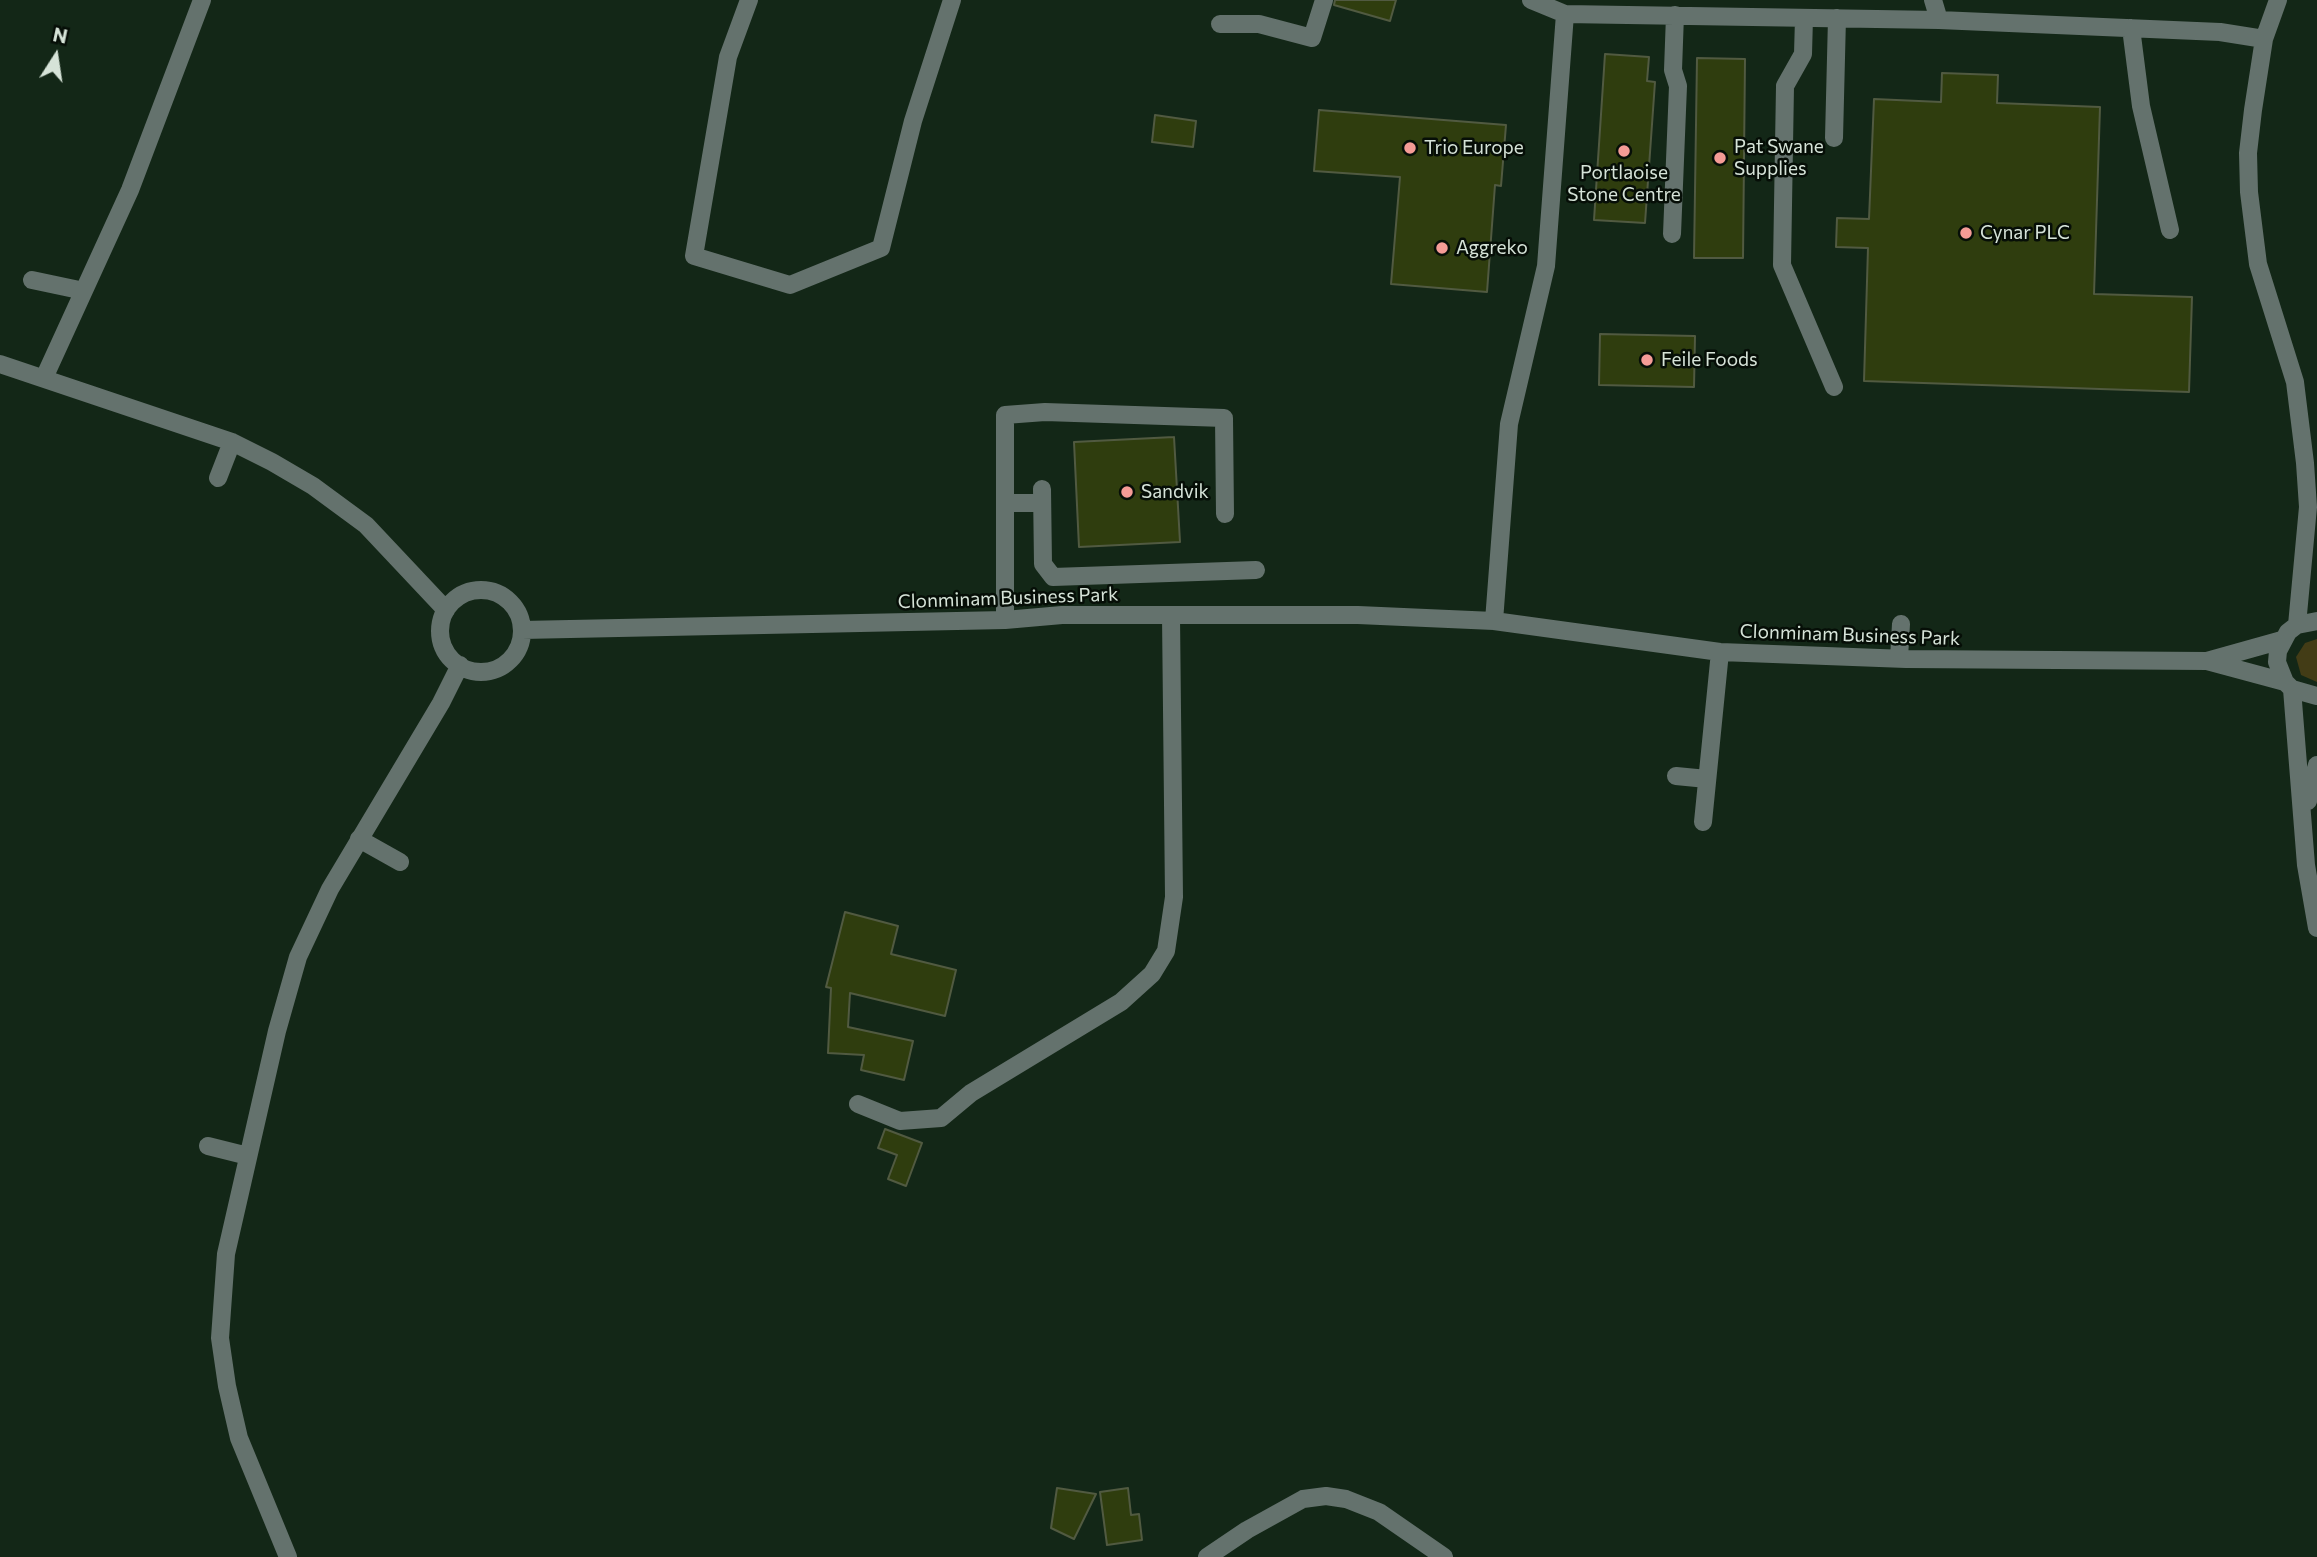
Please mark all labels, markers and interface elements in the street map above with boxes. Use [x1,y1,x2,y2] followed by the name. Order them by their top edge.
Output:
[21,21,91,91] north arrow
[51,22,70,48] text: N
[1734,136,1824,180] place label: Pat Swane Supplies
[1424,137,1524,159] place label: Trio Europe
[1402,140,1418,156] marker: Trio Europe
[1616,143,1632,159] marker: Portlaoise Stone Centre
[1712,150,1728,166] marker: Pat Swane Supplies
[1567,162,1681,206] place label: Portlaoise Stone Centre
[1980,222,2070,244] place label: Cynar PLC
[1958,225,1974,241] marker: Cynar PLC
[1456,237,1528,259] place label: Aggreko
[1434,240,1450,256] marker: Aggreko
[1661,349,1758,371] place label: Feile Foods
[1639,352,1655,368] marker: Feile Foods
[1141,481,1209,503] place label: Sandvik
[1119,484,1135,500] marker: Sandvik
[897,583,1119,613] street label: Clonminam Business Park
[1739,620,1961,650] street label: Clonminam Business Park

